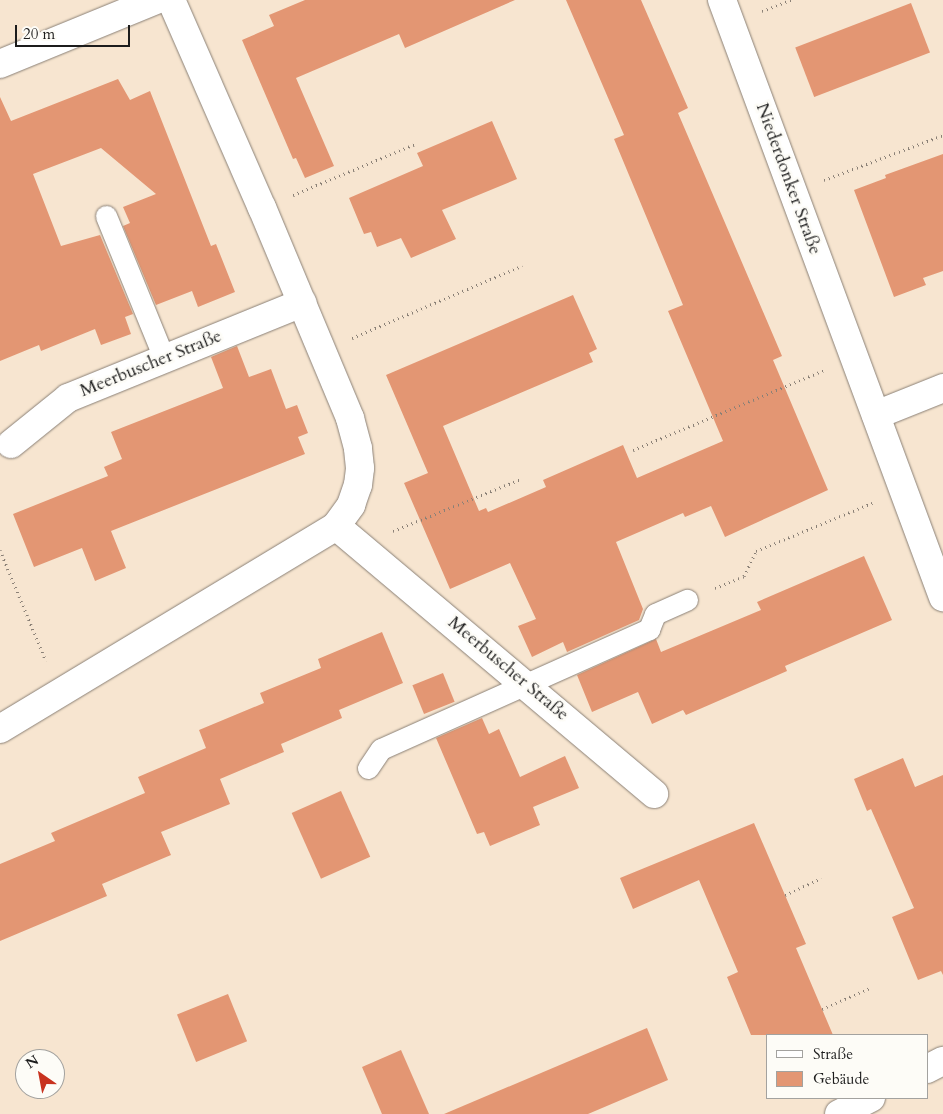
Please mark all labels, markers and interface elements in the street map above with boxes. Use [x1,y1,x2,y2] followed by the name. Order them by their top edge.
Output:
[18,15,132,47] scale bar
[23,24,55,44] text: 20 m
[751,100,825,258] street label: Niederdonker Straße
[77,326,225,402] street label: Meerbuscher Straße
[443,612,573,726] street label: Meerbuscher Straße
[766,1034,928,1099] legend
[813,1044,853,1064] text: Straße
[15,1049,65,1099] north arrow
[22,1051,42,1073] text: N
[813,1069,869,1089] text: Gebäude

